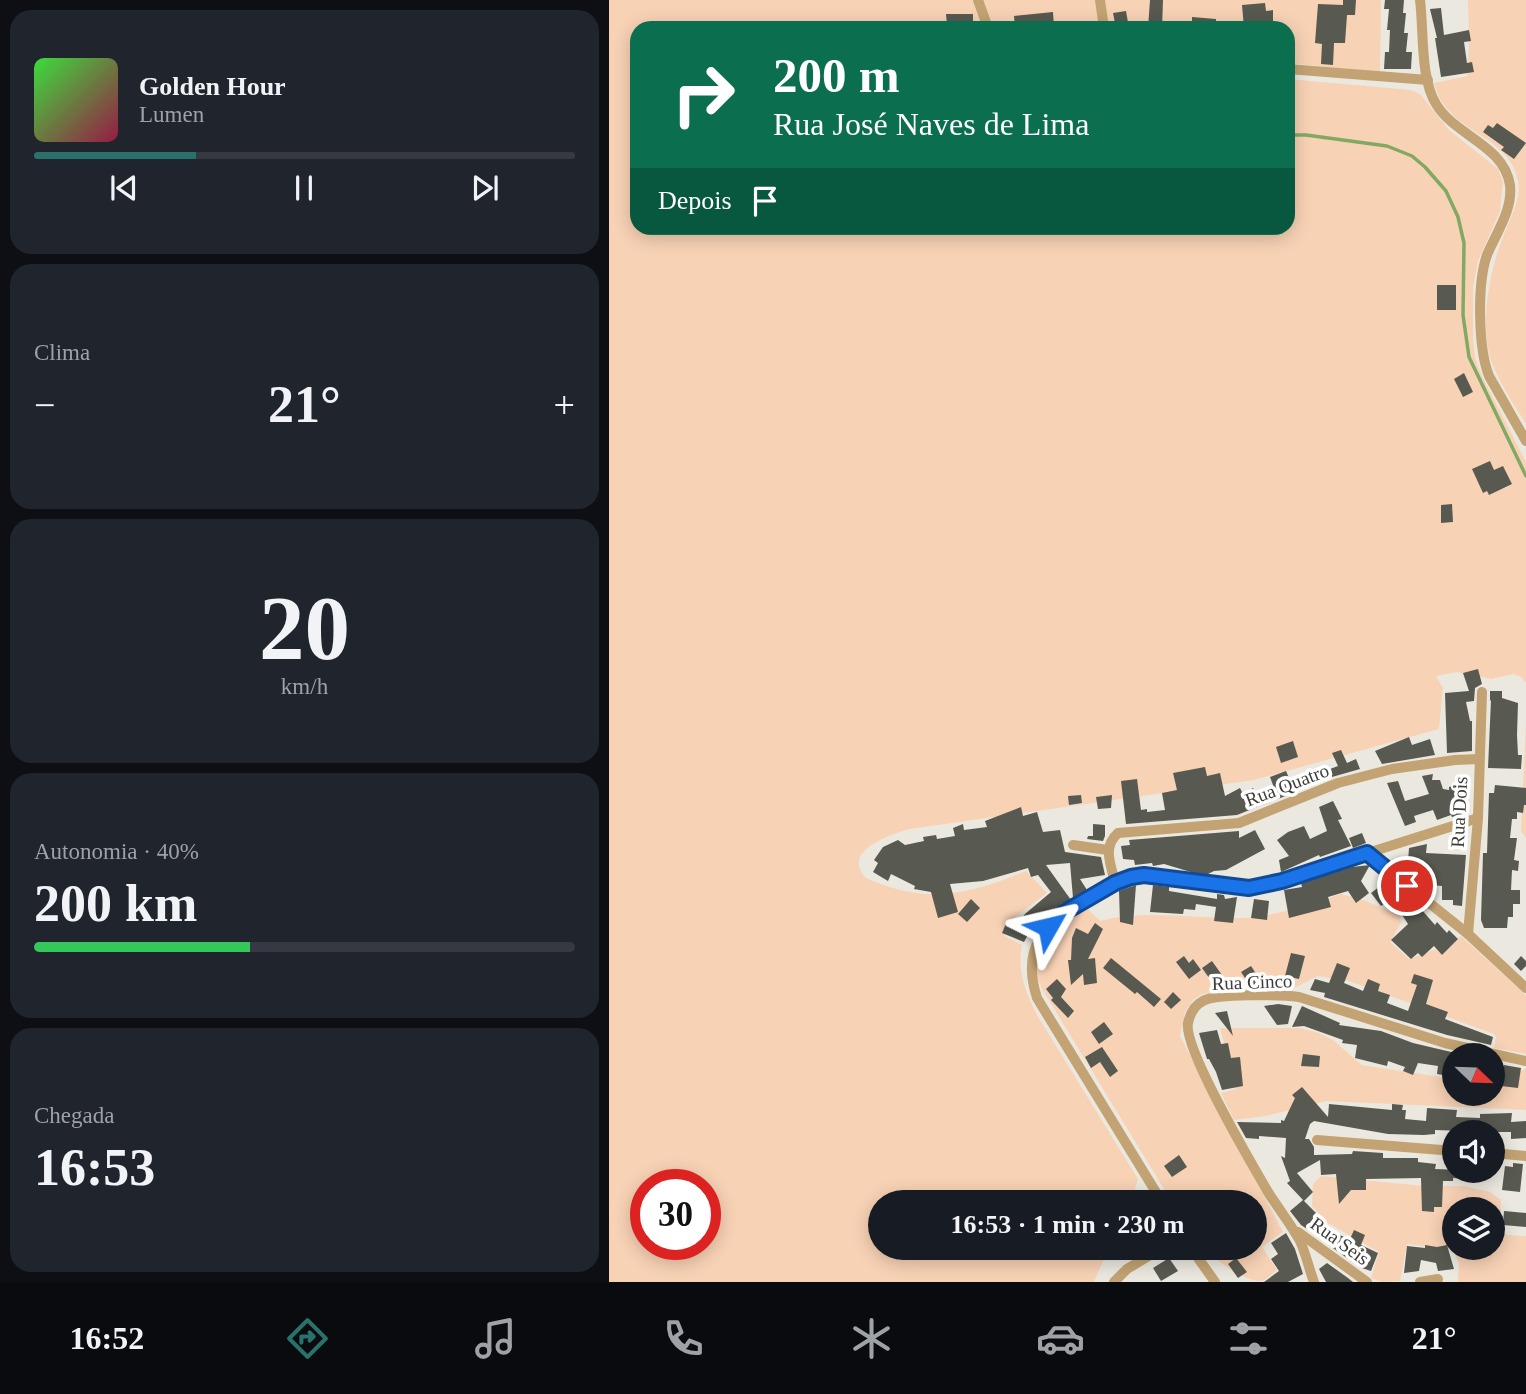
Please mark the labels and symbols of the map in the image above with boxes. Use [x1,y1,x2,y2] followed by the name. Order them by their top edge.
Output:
[1242,759,1332,811] street label: Rua Quatro
[1447,776,1471,848] street label: Rua Dois
[1377,856,1437,916] pin
[1011,890,1085,964] position arrow
[1211,970,1293,994] street label: Rua Cinco
[1442,1043,1505,1106] north arrow
[630,1169,721,1260] speed limit sign: 30
[1307,1213,1373,1269] street label: Rua Seis

